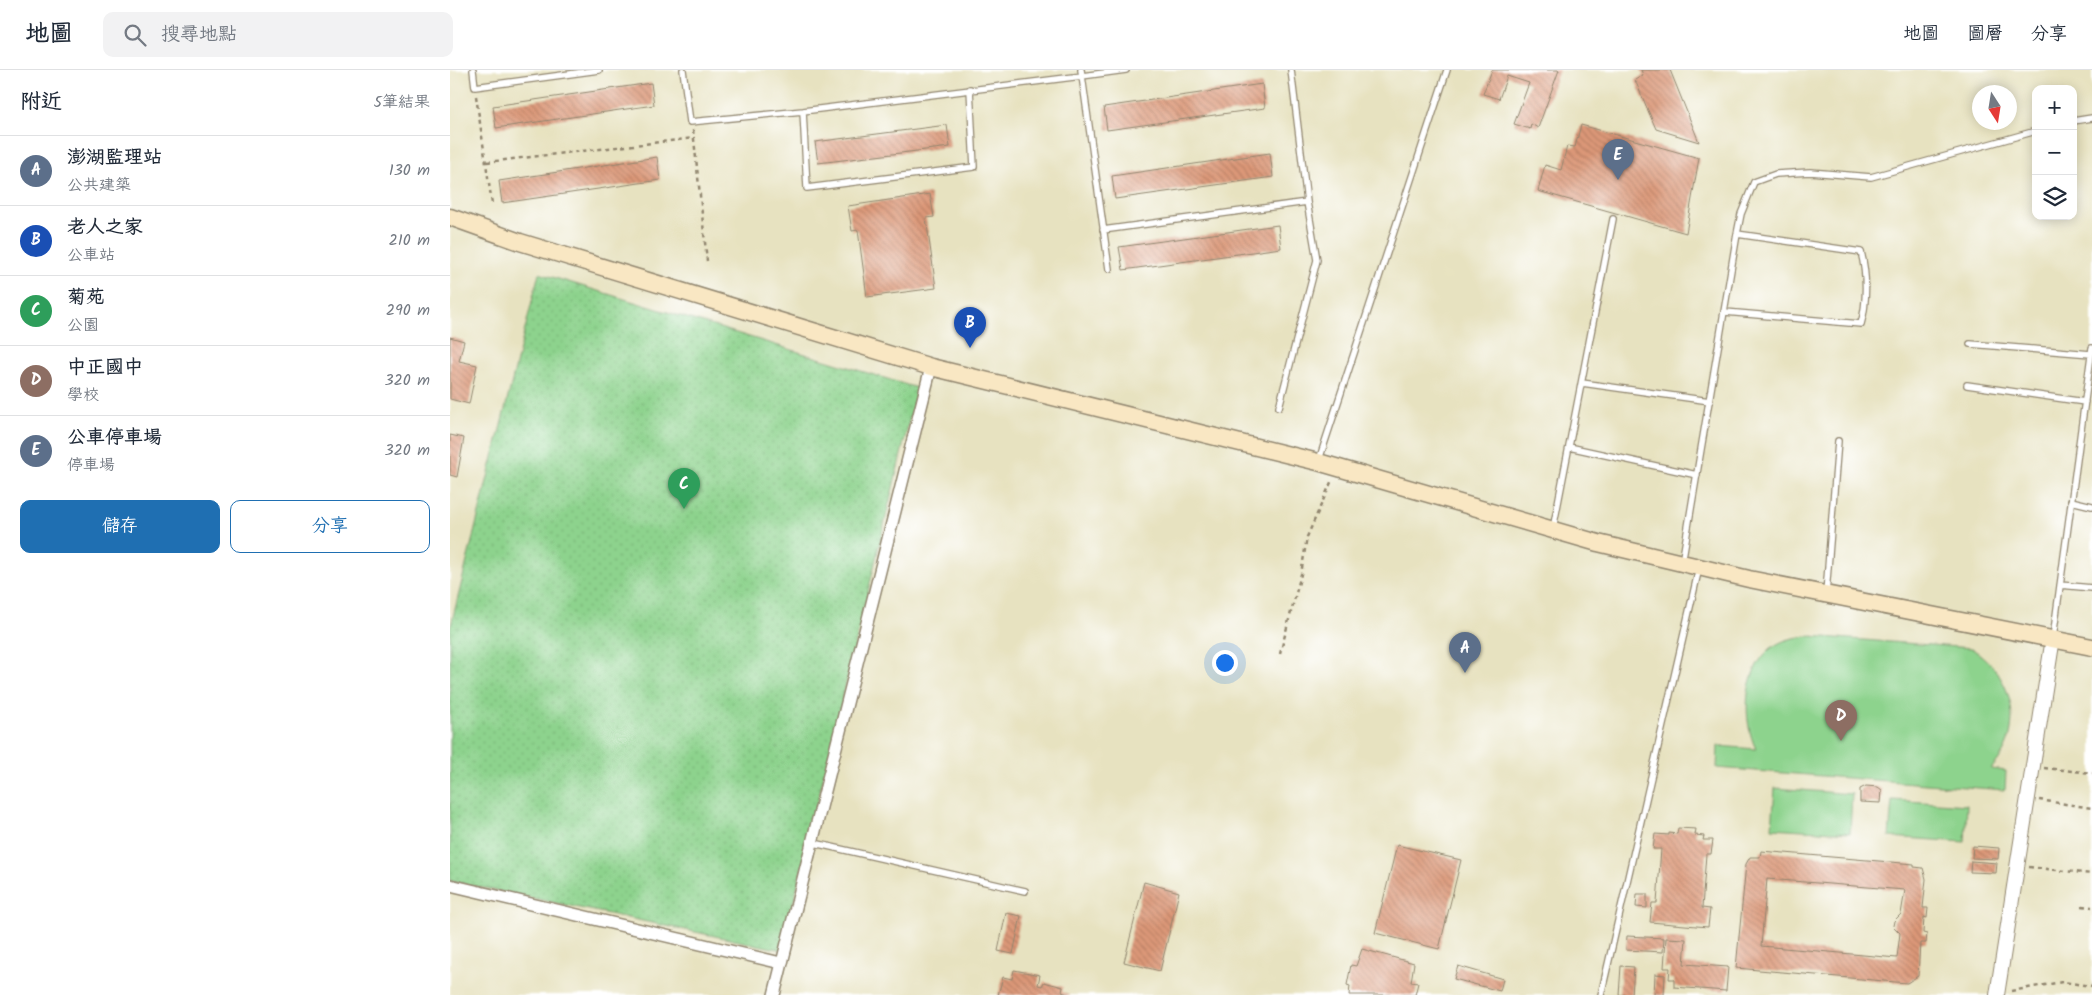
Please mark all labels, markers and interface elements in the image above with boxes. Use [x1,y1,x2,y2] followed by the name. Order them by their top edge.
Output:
[103,12,453,57] search box
[25,15,73,54] text: 地圖
[161,20,237,50] text: 搜尋地點
[1903,20,1939,49] text: 地圖
[1967,20,2003,49] text: 圖層
[2031,20,2067,49] text: 分享
[121,21,149,49] icon: search
[1972,85,2017,130] north arrow
[2032,85,2077,220] map controls
[2032,85,2077,130] button: +
[20,86,62,119] text: 附近
[373,90,430,115] text: 5筆結果
[2032,130,2077,175] button: −
[1602,139,1634,180] pin: E
[67,143,162,173] text: 澎湖監理站
[31,158,41,183] text: A
[389,158,430,183] text: 130 m
[67,173,131,198] text: 公共建築
[2032,175,2077,220] button: layers
[67,213,143,243] text: 老人之家
[31,228,41,253] text: B
[389,228,430,253] text: 210 m
[67,243,115,268] text: 公車站
[67,283,105,313] text: 菊苑
[31,298,41,323] text: C
[386,298,430,323] text: 290 m
[954,307,986,348] pin: B
[67,313,99,338] text: 公園
[67,353,143,383] text: 中正國中
[31,368,41,393] text: D
[384,368,430,393] text: 320 m
[67,383,99,408] text: 學校
[67,423,162,453] text: 公車停車場
[32,438,40,463] text: E
[384,438,430,463] text: 320 m
[67,453,115,478] text: 停車場
[668,468,700,509] pin: C
[20,500,220,553] button: 儲存
[230,500,430,553] button: 分享
[1449,632,1481,673] pin: A
[1212,650,1238,676] your location
[1825,700,1857,741] pin: D

